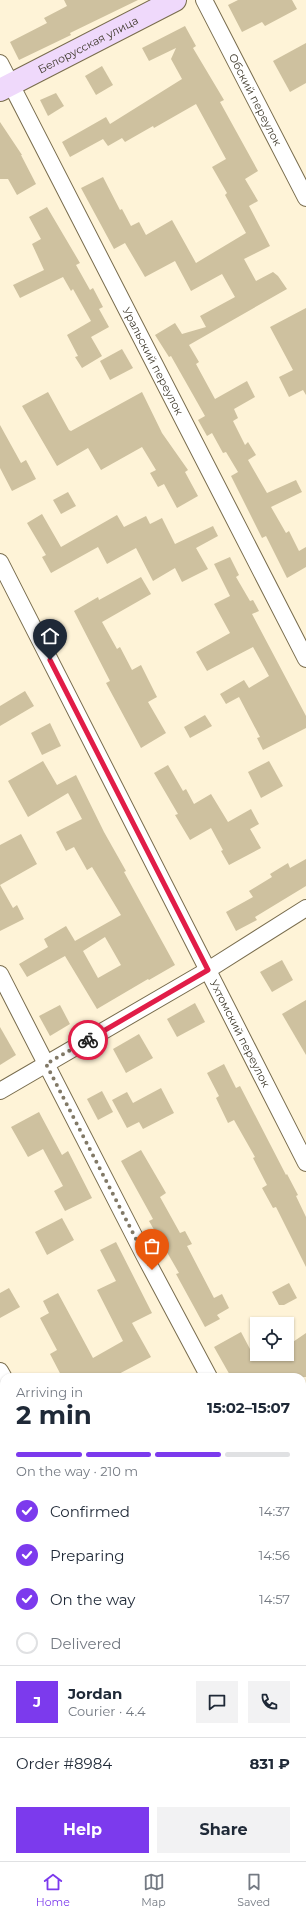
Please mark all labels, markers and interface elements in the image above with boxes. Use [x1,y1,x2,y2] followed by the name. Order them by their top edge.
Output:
[35,13,141,76] street label: Белорусская улица
[226,51,285,149] street label: Обский переулок
[119,305,187,418] street label: Уральский переулок
[33,619,67,660] pin
[39,625,61,647] icon: home
[207,977,273,1090] street label: Ухтомский переулок
[68,1020,108,1060] courier
[77,1029,99,1051] icon: bike
[135,1229,169,1270] pin
[141,1235,163,1257] icon: bag
[250,1317,294,1361] map controls
[250,1317,294,1361] button: locate
[16,1384,83,1400] text: Arriving in
[207,1398,290,1417] text: 15:02–15:07
[16,1399,92,1431] text: 2 min
[16,1463,138,1479] text: On the way · 210 m
[16,1500,38,1522] icon: check
[50,1502,130,1521] text: Confirmed
[259,1503,290,1519] text: 14:37
[16,1544,38,1566] icon: check
[50,1546,125,1565] text: Preparing
[259,1547,290,1563] text: 14:56
[16,1588,38,1610] icon: check
[50,1590,135,1609] text: On the way
[259,1591,290,1607] text: 14:57
[50,1634,122,1653] text: Delivered
[196,1681,238,1723] button: chat
[248,1681,290,1723] button: phone
[68,1684,122,1703] text: Jordan
[33,1692,41,1711] text: J
[68,1703,146,1719] text: Courier · 4.4
[16,1754,112,1773] text: Order #8984
[249,1754,290,1773] text: 831 ₽
[16,1807,149,1853] button: Help
[157,1807,290,1853] button: Share
[36,1871,70,1909] tab: Home
[141,1871,166,1909] tab: Map
[237,1871,270,1909] tab: Saved

